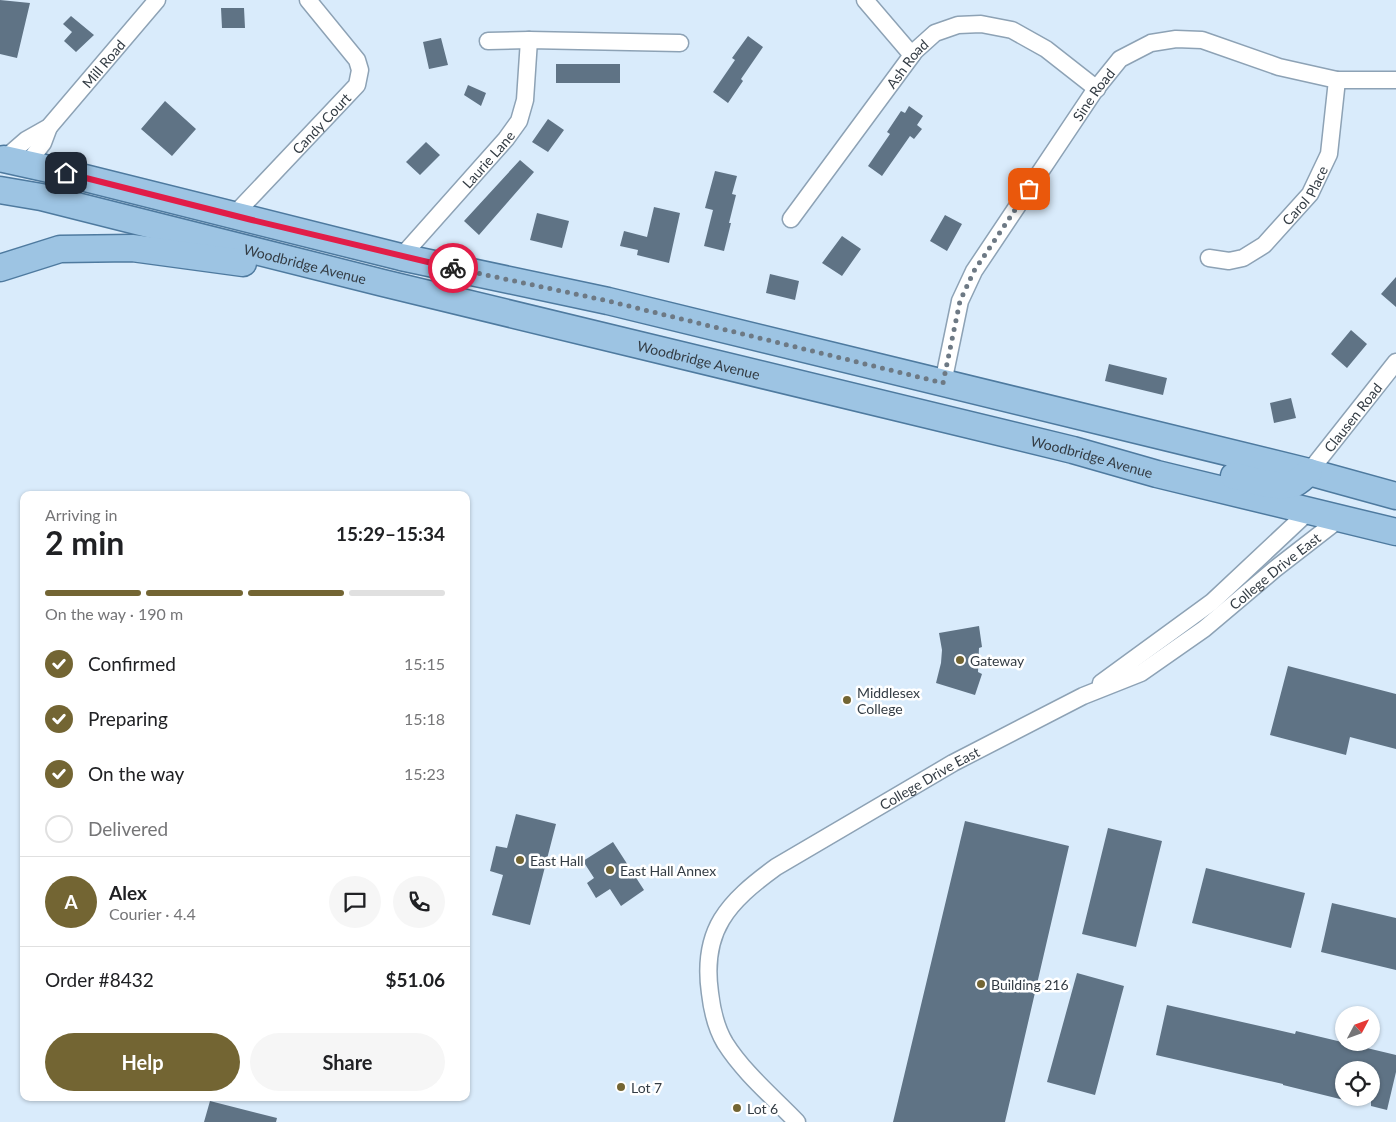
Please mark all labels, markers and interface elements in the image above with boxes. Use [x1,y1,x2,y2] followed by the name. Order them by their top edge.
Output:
[882,35,931,91] street label: Ash Road
[78,36,128,91] street label: Mill Road
[1068,65,1118,124] street label: Sine Road
[288,89,354,157] street label: Candy Court
[458,127,518,191] street label: Laurie Lane
[45,152,87,194] pin
[52,159,80,187] icon: home
[1278,163,1331,228] street label: Carol Place
[1008,168,1050,210] pin
[1015,175,1043,203] icon: bag
[242,240,368,287] street label: Woodbridge Avenue
[428,243,478,293] courier
[439,254,467,282] icon: bike
[636,336,762,382] street label: Woodbridge Avenue
[1320,379,1385,455] street label: Clausen Road
[1029,432,1155,481] street label: Woodbridge Avenue
[45,505,118,524] text: Arriving in
[336,522,445,545] text: 15:29–15:34
[45,523,124,562] text: 2 min
[1226,529,1324,613] street label: College Drive East
[45,604,183,623] text: On the way · 190 m
[45,650,73,678] icon: check
[88,652,176,675] text: Confirmed
[970,652,1025,669] place label: Gateway
[404,654,445,673] text: 15:15
[954,654,966,666] marker: Gateway
[857,684,920,717] place label: Middlesex College
[841,694,853,706] marker: Middlesex College
[45,705,73,733] icon: check
[88,707,168,730] text: Preparing
[404,709,445,728] text: 15:18
[876,742,982,813] street label: College Drive East
[45,760,73,788] icon: check
[88,762,184,785] text: On the way
[404,764,445,783] text: 15:23
[88,817,168,840] text: Delivered
[530,852,584,869] place label: East Hall
[514,854,526,866] marker: East Hall
[620,862,716,879] place label: East Hall Annex
[604,864,616,876] marker: East Hall Annex
[329,876,381,928] button: chat
[393,876,445,928] button: phone
[109,881,147,904] text: Alex
[64,890,78,913] text: A
[109,904,196,923] text: Courier · 4.4
[45,968,154,991] text: Order #8432
[385,968,445,991] text: $51.06
[991,976,1069,993] place label: Building 216
[975,978,987,990] marker: Building 216
[1335,1006,1380,1051] north arrow
[1335,1006,1380,1106] map controls
[45,1033,240,1091] button: Help
[250,1033,445,1091] button: Share
[1335,1061,1380,1106] button: locate
[631,1079,662,1096] place label: Lot 7
[615,1081,627,1093] marker: Lot 7
[747,1100,778,1117] place label: Lot 6
[731,1102,743,1114] marker: Lot 6

